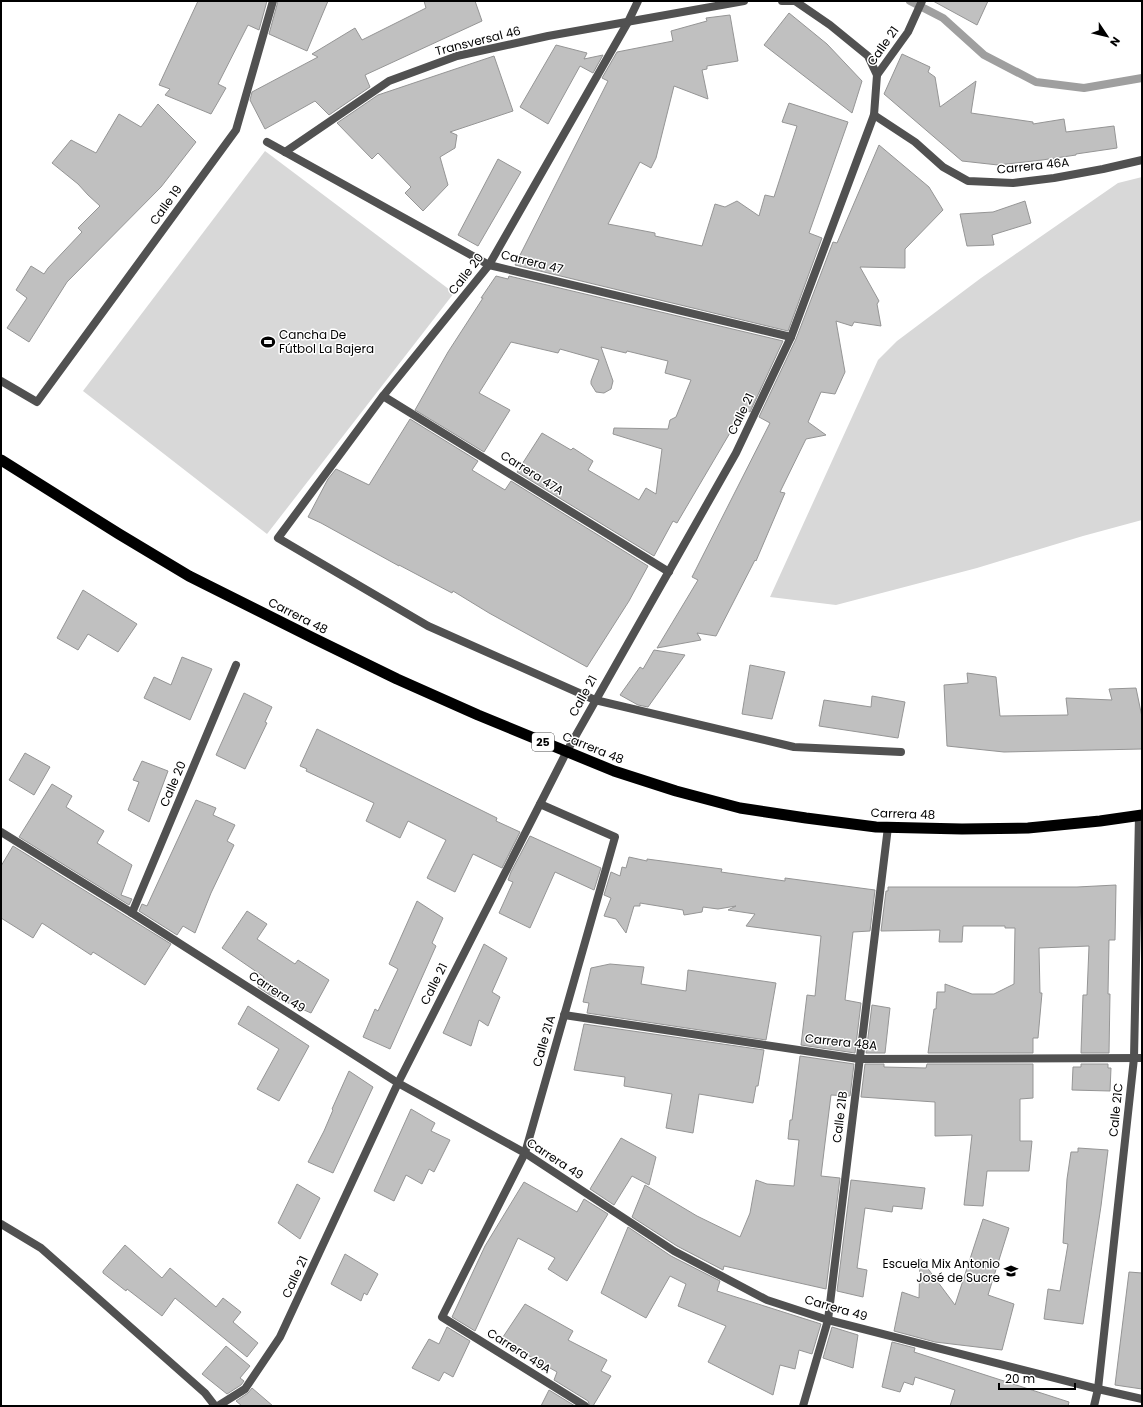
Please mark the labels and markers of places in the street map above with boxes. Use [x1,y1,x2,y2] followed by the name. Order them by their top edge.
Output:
[279,326,374,357] place label: Cancha De Fútbol La Bajera
[260,334,276,350] sports icon: Cancha De Fútbol La Bajera
[883,1255,1000,1286] place label: Escuela Mix Antonio José de Sucre
[1003,1263,1019,1279] school or university icon: Escuela Mix Antonio José de Sucre

